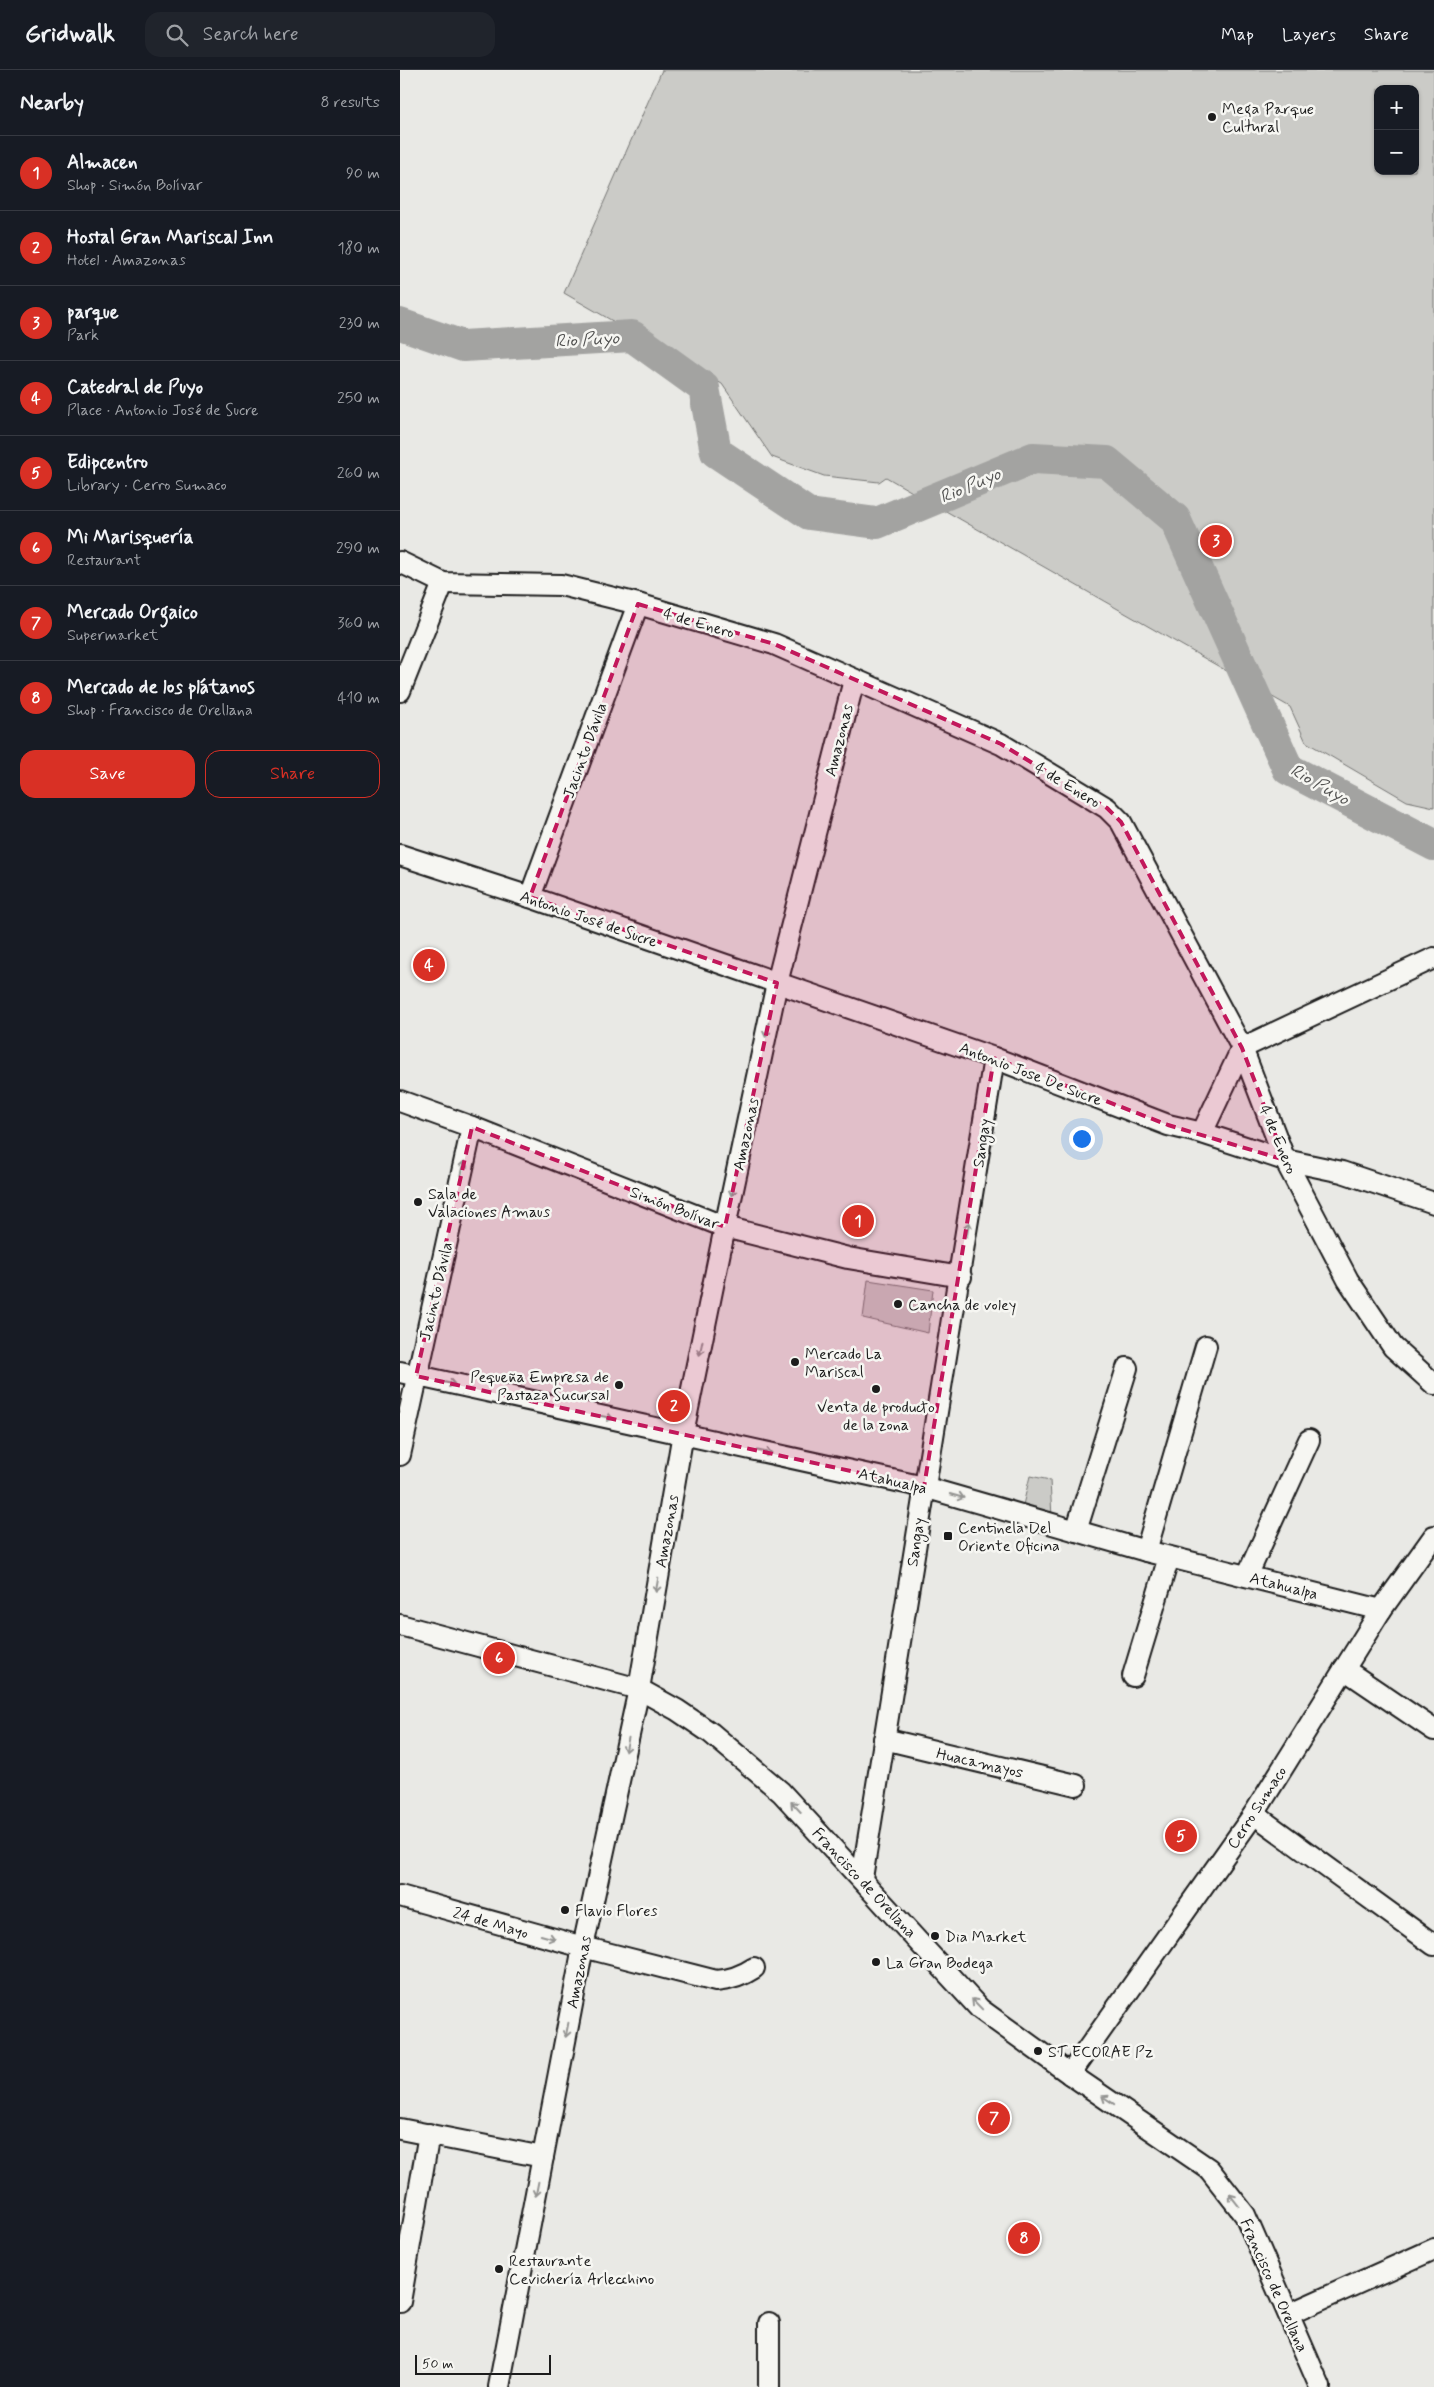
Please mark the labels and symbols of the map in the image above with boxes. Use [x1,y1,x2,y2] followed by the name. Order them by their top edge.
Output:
[1222,99,1314,138] place label: Mega Parque Cultural
[1206,111,1218,123] marker: Mega Parque Cultural
[554,326,621,354] water label: Rio Puyo
[936,462,1006,510] water label: Rio Puyo
[1200,522,1232,560] pin: 3
[661,603,737,644] street label: 4 de Enero
[558,700,613,801] street label: Jacinto Dávila
[820,702,859,779] street label: Amazonas
[1030,757,1104,813] street label: 4 de Enero
[1286,758,1354,812] water label: Rio Puyo
[517,886,660,953] street label: Antonio José de Sucre
[413,946,445,984] pin: 4
[762,1022,771,1038] one-way arrow
[956,1037,1105,1111] street label: Antonio Jose De Sucre
[729,1096,764,1173] street label: Amazonas
[1254,1102,1302,1178] street label: 4 de Enero
[968,1117,998,1169] street label: Sangay
[1069,1126,1095,1152] your location
[459,1160,468,1176] one-way arrow
[728,1181,737,1197] one-way arrow
[627,1182,722,1235] street label: Simón Bolívar
[428,1184,550,1223] place label: Sala de Valaciones Amaus
[412,1196,424,1208] marker: Sala de Valaciones Amaus
[842,1202,874,1240] pin: 1
[963,1221,973,1237] one-way arrow
[415,1240,458,1343] street label: Jacinto Dávila
[908,1295,1016,1316] place label: Cancha de voley
[892,1298,904,1310] marker: Cancha de voley
[695,1340,705,1356] one-way arrow
[805,1344,882,1383] place label: Mercado La Mariscal
[789,1356,801,1368] marker: Mercado La Mariscal
[470,1367,609,1406] place label: Pequeña Empresa de Pastaza Sucursal
[439,1379,455,1388] one-way arrow
[613,1379,625,1391] marker: Pequeña Empresa de Pastaza Sucursal
[870,1383,882,1395] marker: Venta de producto de la zona
[658,1387,690,1425] pin: 2
[817,1397,935,1436] place label: Venta de producto de la zona
[598,1413,614,1422] one-way arrow
[757,1447,773,1457] one-way arrow
[856,1463,929,1500] street label: Atahualpa
[949,1492,965,1502] one-way arrow
[651,1493,684,1569] street label: Amazonas
[902,1516,932,1568] street label: Sangay
[958,1518,1060,1557] place label: Centinela Del Oriente Oficina
[942,1530,954,1542] marker: Centinela Del Oriente Oficina
[1247,1568,1320,1605] street label: Atahualpa
[652,1577,662,1593] one-way arrow
[483,1639,515,1677] pin: 6
[622,1736,631,1752] one-way arrow
[934,1743,1025,1784] street label: Huacamayos
[1223,1762,1292,1853] street label: Cerro Sumaco
[790,1801,802,1814] one-way arrow
[1165,1817,1197,1855] pin: 5
[807,1823,921,1943] street label: Francisco de Orellana
[575,1901,658,1922] place label: Flavio Flores
[450,1903,531,1944] street label: 24 de Mayo
[559,1904,571,1916] marker: Flavio Flores
[945,1927,1027,1948] place label: Dia Market
[929,1930,941,1942] marker: Dia Market
[540,1933,556,1943] one-way arrow
[562,1934,597,2011] street label: Amazonas
[886,1953,994,1974] place label: La Gran Bodega
[870,1956,882,1968] marker: La Gran Bodega
[971,1998,983,2011] one-way arrow
[562,2021,572,2037] one-way arrow
[1048,2042,1154,2063] place label: ST ECORAE Pz
[1032,2045,1044,2057] marker: ST ECORAE Pz
[1101,2095,1115,2105] one-way arrow
[978,2099,1010,2137] pin: 7
[531,2181,541,2197] one-way arrow
[1228,2194,1239,2207] one-way arrow
[1235,2216,1313,2356] street label: Francisco de Orellana
[1008,2219,1040,2257] pin: 8
[509,2251,654,2290] place label: Restaurante Cevichería Arlecchino
[493,2263,505,2275] marker: Restaurante Cevichería Arlecchino
[415,2352,551,2375] scale bar

